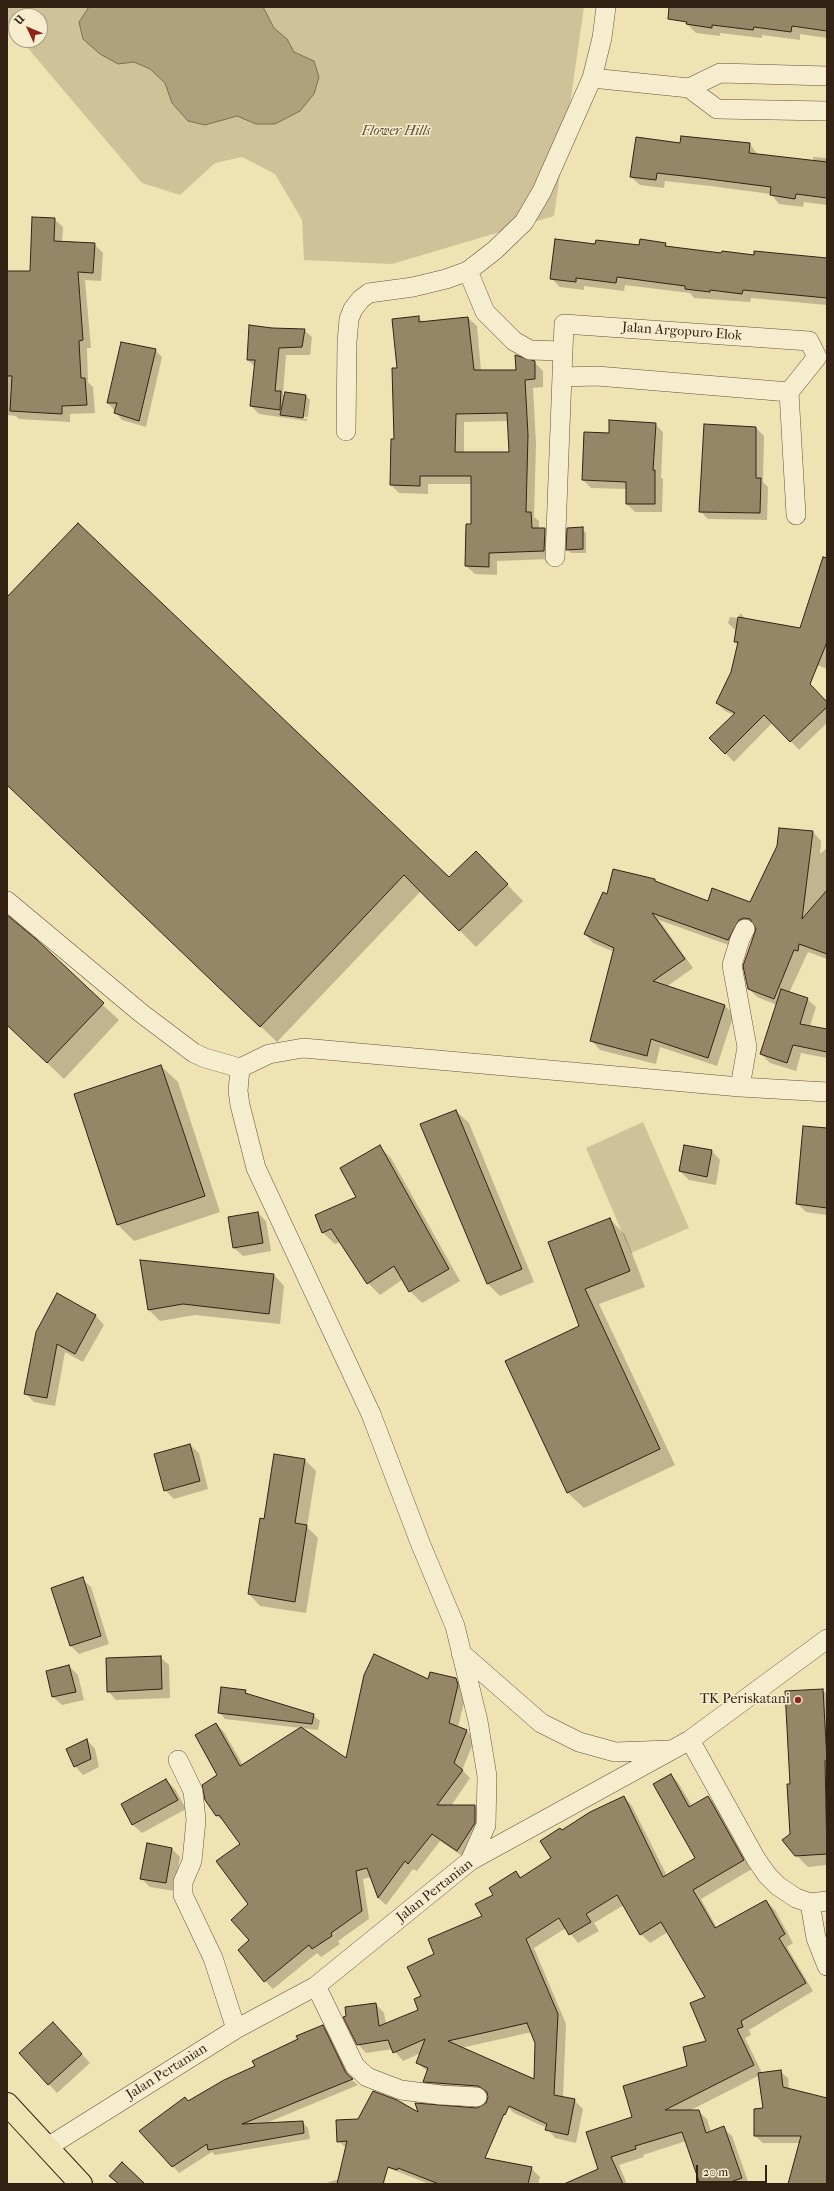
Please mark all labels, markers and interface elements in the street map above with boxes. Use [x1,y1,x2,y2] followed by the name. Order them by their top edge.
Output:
[8,8,48,48] north arrow
[12,12,27,28] text: U
[362,124,430,140] park label: Flower Hills
[621,319,743,345] street label: Jalan Argopuro Elok
[700,1692,790,1708] place label: TK Periskatani
[793,1695,803,1705] marker: TK Periskatani
[393,1856,477,1926] street label: Jalan Pertanian
[123,2040,211,2104] street label: Jalan Pertanian
[698,2157,769,2183] scale bar
[703,2165,728,2179] text: 20 m

